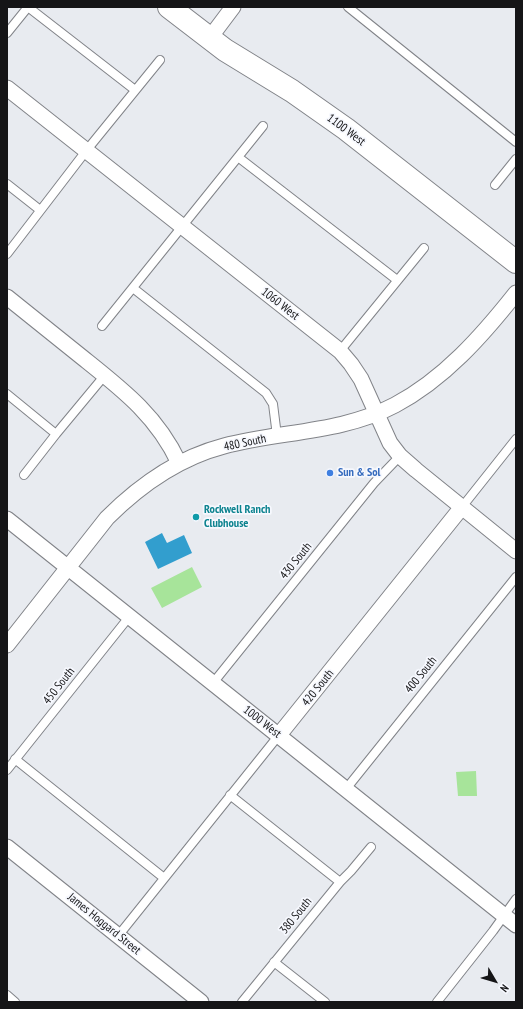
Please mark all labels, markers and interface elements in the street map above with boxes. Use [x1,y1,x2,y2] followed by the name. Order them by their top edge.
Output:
[324,111,368,149] street label: 1100 West
[258,285,302,323] street label: 1060 West
[223,432,267,454] street label: 480 South
[338,466,381,480] place label: Sun & Sol
[325,468,335,478] marker: Sun & Sol
[204,503,271,531] place label: Rockwell Ranch Clubhouse
[191,512,201,522] marker: Rockwell Ranch Clubhouse
[277,540,315,582] street label: 430 South
[402,654,440,696] street label: 400 South
[40,665,78,707] street label: 450 South
[299,667,337,709] street label: 420 South
[240,703,284,741] street label: 1000 West
[65,890,143,958] street label: James Hoggard Street
[277,895,315,937] street label: 380 South
[475,961,515,1001] north arrow
[497,982,512,995] text: N

